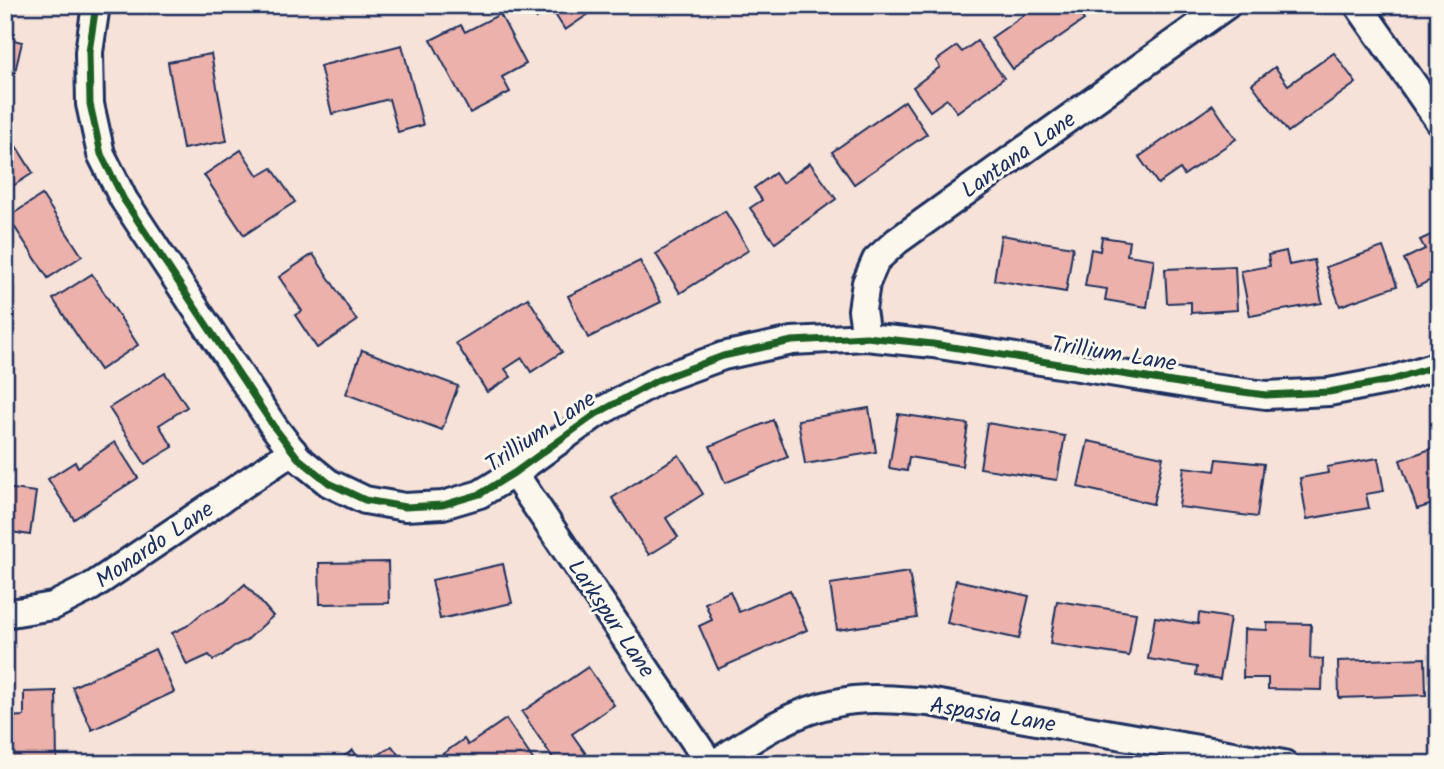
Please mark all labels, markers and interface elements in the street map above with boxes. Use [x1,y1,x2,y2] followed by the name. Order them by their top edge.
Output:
[954,103,1084,209] street label: Lantana Lane
[1048,327,1179,383] street label: Trillium Lane
[479,382,604,483] street label: Trillium Lane
[89,493,222,599] street label: Monardo Lane
[557,553,663,686] street label: Larkspur Lane
[927,688,1058,744] street label: Aspasia Lane

